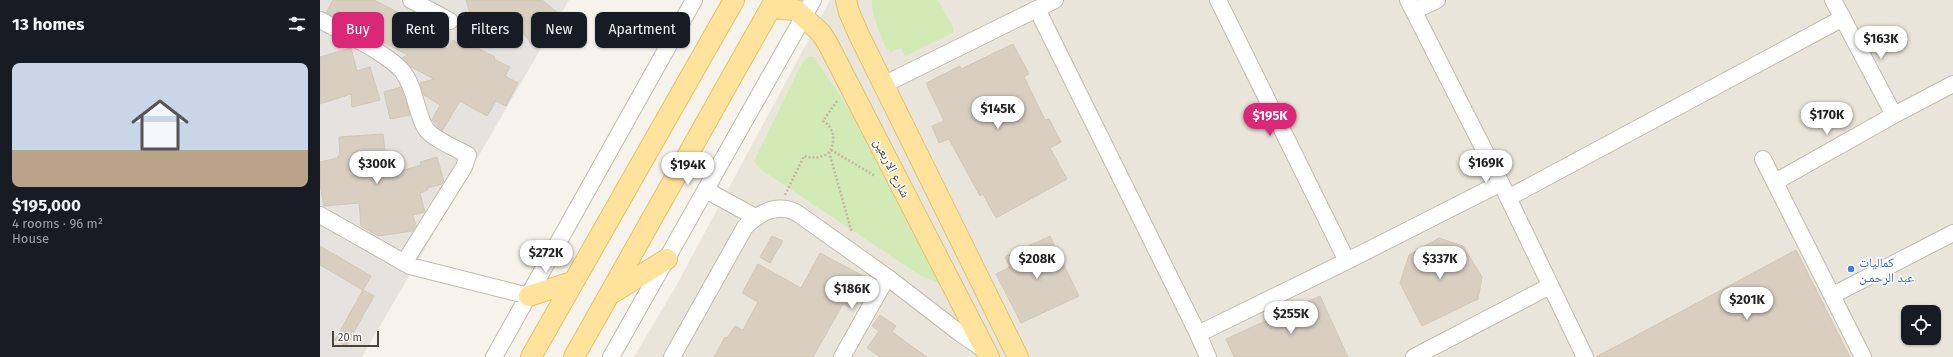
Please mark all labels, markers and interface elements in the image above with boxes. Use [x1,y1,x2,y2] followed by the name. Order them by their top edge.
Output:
[332,12,384,48] chip: Buy
[392,12,449,48] chip: Rent
[457,12,523,48] chip: Filters
[531,12,587,48] chip: New
[595,12,690,48] chip: Apartment
[286,13,308,35] icon: filters
[12,14,84,35] text: 13 homes
[1853,26,1909,60] pin: $163K
[1864,31,1898,46] text: $163K
[124,89,196,161] icon: home
[970,96,1026,130] pin: $145K
[980,101,1016,116] text: $145K
[1799,102,1855,136] pin: $170K
[1242,103,1298,137] pin: $195K
[1810,107,1844,122] text: $170K
[1252,108,1288,123] text: $195K
[869,136,913,201] street label: شارع الاربعين
[1458,150,1514,184] pin: $169K
[349,151,405,185] pin: $300K
[660,152,716,186] pin: $194K
[1468,155,1504,170] text: $169K
[358,156,396,171] text: $300K
[670,157,706,172] text: $194K
[12,195,81,216] text: $195,000
[12,216,103,231] text: 4 rooms · 96 m²
[12,231,49,246] text: House
[518,240,574,274] pin: $272K
[529,245,563,260] text: $272K
[1009,246,1065,280] pin: $208K
[1412,246,1468,280] pin: $337K
[1018,251,1056,266] text: $208K
[1423,251,1457,266] text: $337K
[1859,255,1914,286] place label: كماليات عبد الرحمـن
[1846,264,1856,274] marker: كماليات عبد الرحمـن
[824,276,880,310] pin: $186K
[834,281,870,296] text: $186K
[1719,287,1775,321] pin: $201K
[1729,292,1765,307] text: $201K
[1263,301,1319,335] pin: $255K
[1901,305,1941,345] map controls
[1901,305,1941,345] button: locate
[1273,306,1309,321] text: $255K
[332,329,379,348] scale bar
[338,331,362,344] text: 20 m

